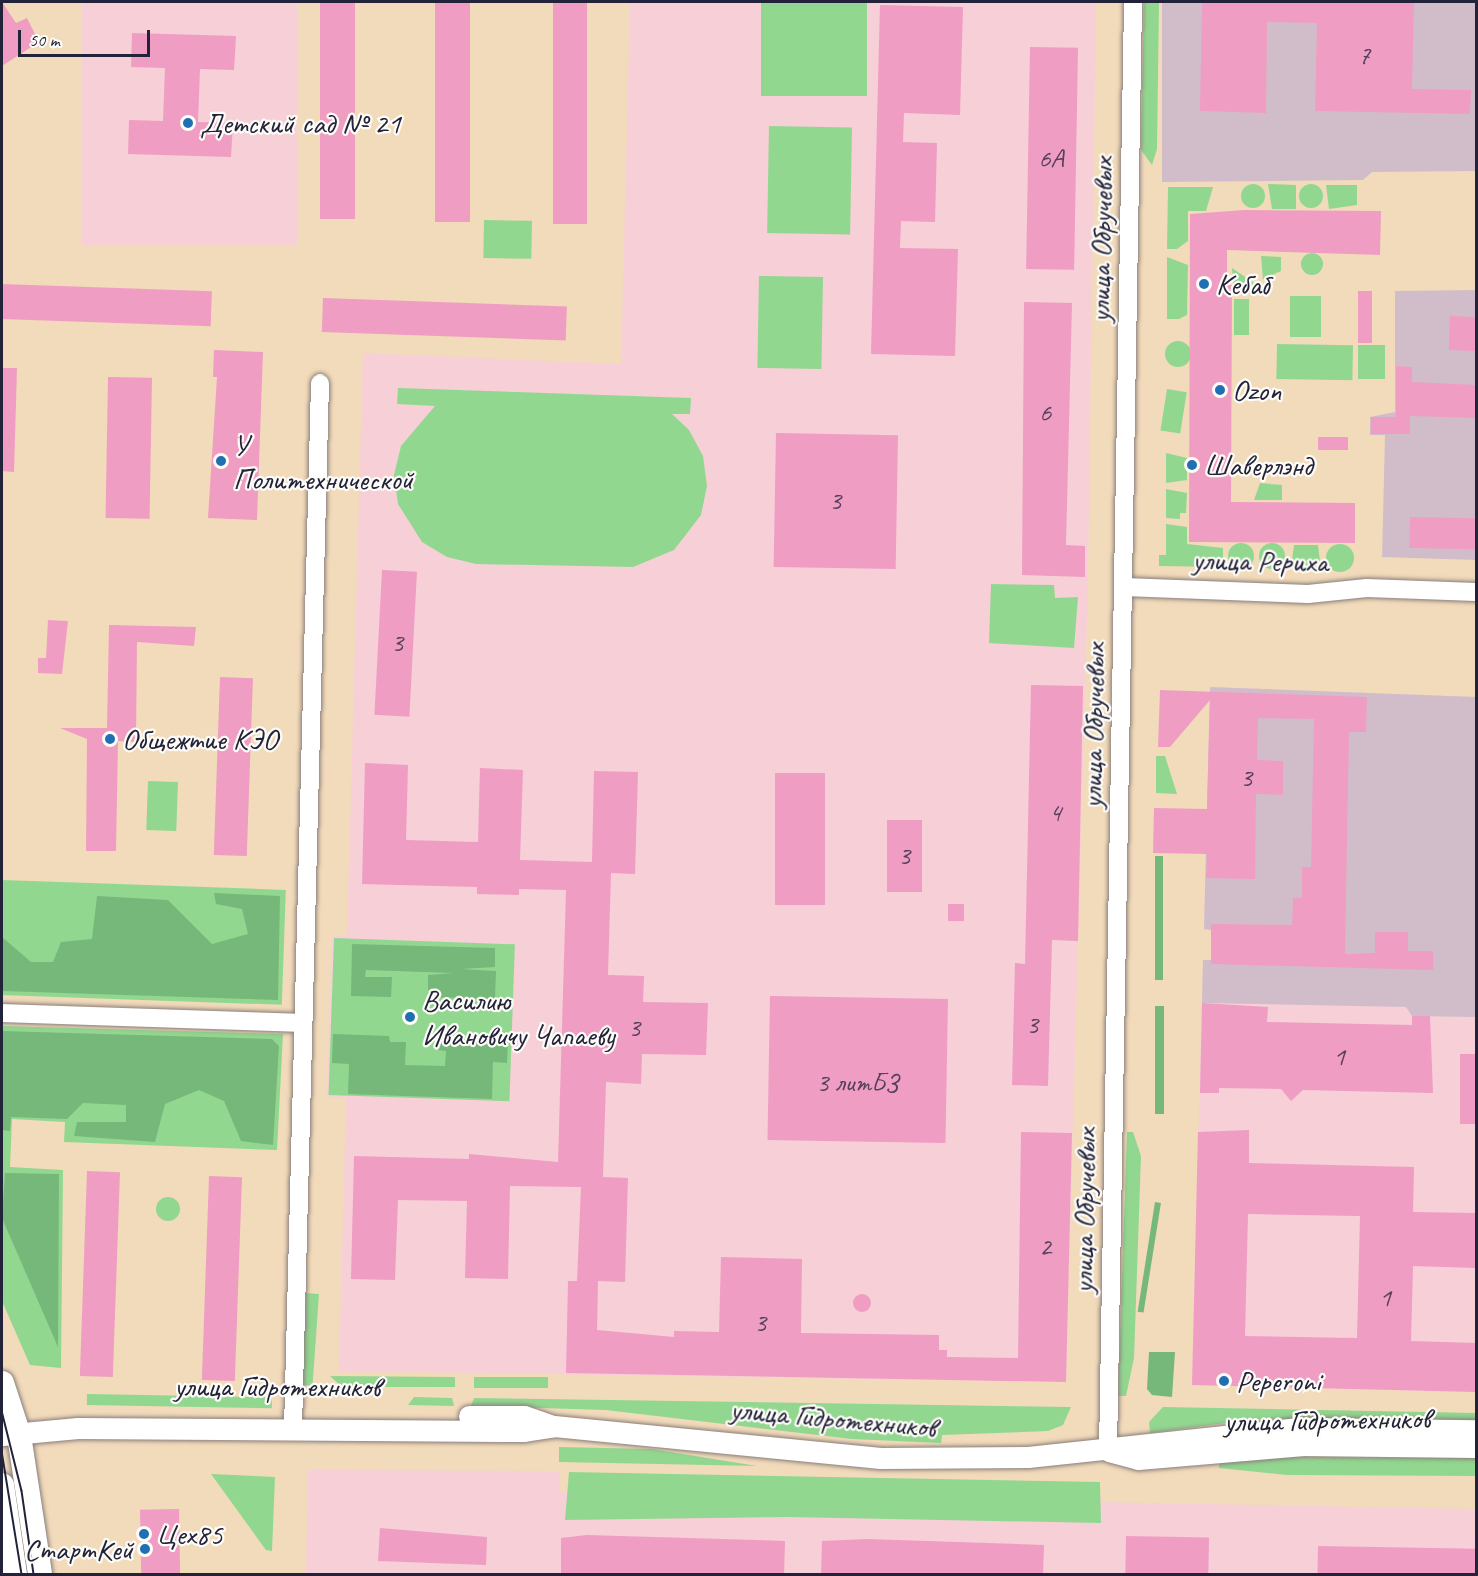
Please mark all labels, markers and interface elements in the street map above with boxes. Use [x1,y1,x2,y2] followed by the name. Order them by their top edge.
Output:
[21,18,153,56] scale bar
[29,29,60,51] text: 50 m
[1358,40,1370,72] house number: 7
[200,105,401,141] place label: Детский сад № 21
[181,116,195,130] marker: Детский сад № 21
[1038,143,1064,175] house number: 6А
[1082,158,1120,322] street label: улица Обручевых
[1216,266,1269,302] place label: Кебаб
[1197,277,1211,291] marker: Кебаб
[1232,372,1281,408] place label: Ozon
[1213,383,1227,397] marker: Ozon
[1039,397,1051,429] house number: 6
[233,426,413,496] place label: У Политехнической
[1204,447,1312,483] place label: Шаверлэнд
[214,454,228,468] marker: У Политехнической
[1185,458,1199,472] marker: Шаверлэнд
[829,485,841,517] house number: 3
[1192,542,1328,580] street label: улица Рериха
[391,627,403,659] house number: 3
[1074,644,1112,808] street label: улица Обручевых
[122,721,277,757] place label: Общежтие КЭО
[103,732,117,746] marker: Общежтие КЭО
[1240,762,1252,794] house number: 3
[1049,797,1061,829] house number: 4
[898,840,910,872] house number: 3
[422,982,614,1052] place label: Василию Ивановичу Чапаеву
[1026,1009,1038,1041] house number: 3
[403,1010,417,1024] marker: Василию Ивановичу Чапаеву
[628,1012,640,1044] house number: 3
[1333,1041,1345,1073] house number: 1
[816,1067,898,1099] house number: 3 литБЗ
[1065,1129,1103,1293] street label: улица Обручевых
[1039,1231,1051,1263] house number: 2
[1379,1282,1391,1314] house number: 1
[754,1307,766,1339] house number: 3
[1236,1363,1321,1399] place label: Peperoni
[175,1368,379,1404] street label: улица Гидротехников
[1217,1374,1231,1388] marker: Peperoni
[729,1391,937,1445] street label: улица Гидротехников
[1224,1400,1430,1440] street label: улица Гидротехников
[156,1516,223,1552] place label: Цех85
[137,1527,151,1541] marker: Цех85
[24,1531,133,1567] place label: СтартКей
[138,1542,152,1556] marker: СтартКей

